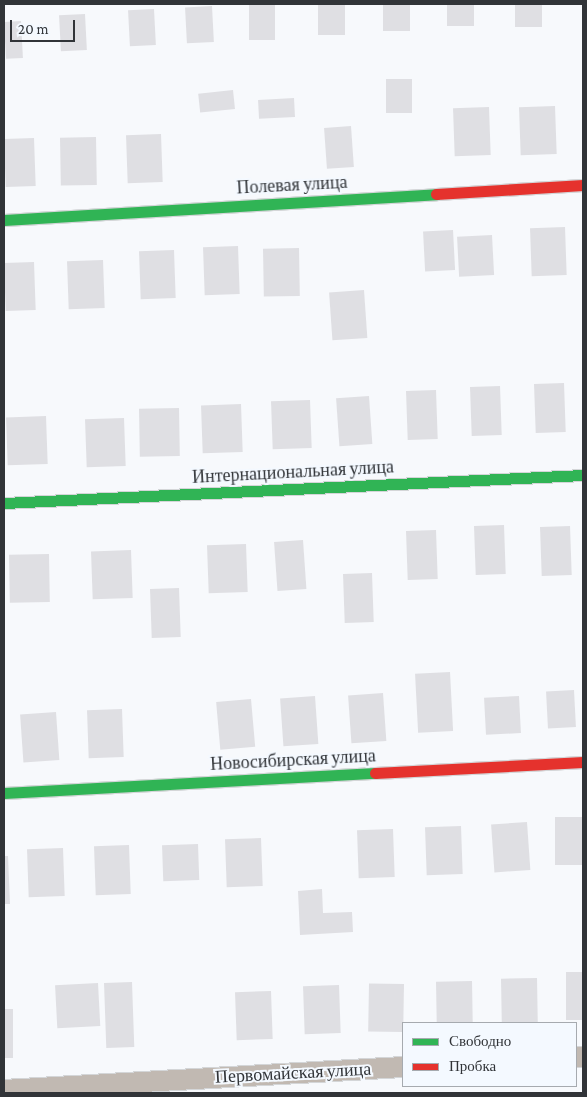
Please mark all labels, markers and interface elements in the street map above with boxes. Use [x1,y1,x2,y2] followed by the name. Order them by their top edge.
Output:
[12,10,78,42] scale bar
[18,21,49,37] text: 20 m
[236,171,348,199] street label: Полевая улица
[192,456,394,488] street label: Интернациональная улица
[210,745,376,775] street label: Новосибирская улица
[402,1022,577,1087] legend
[449,1033,511,1049] text: Свободно
[214,1058,372,1088] street label: Первомайская улица
[449,1058,496,1074] text: Пробка

